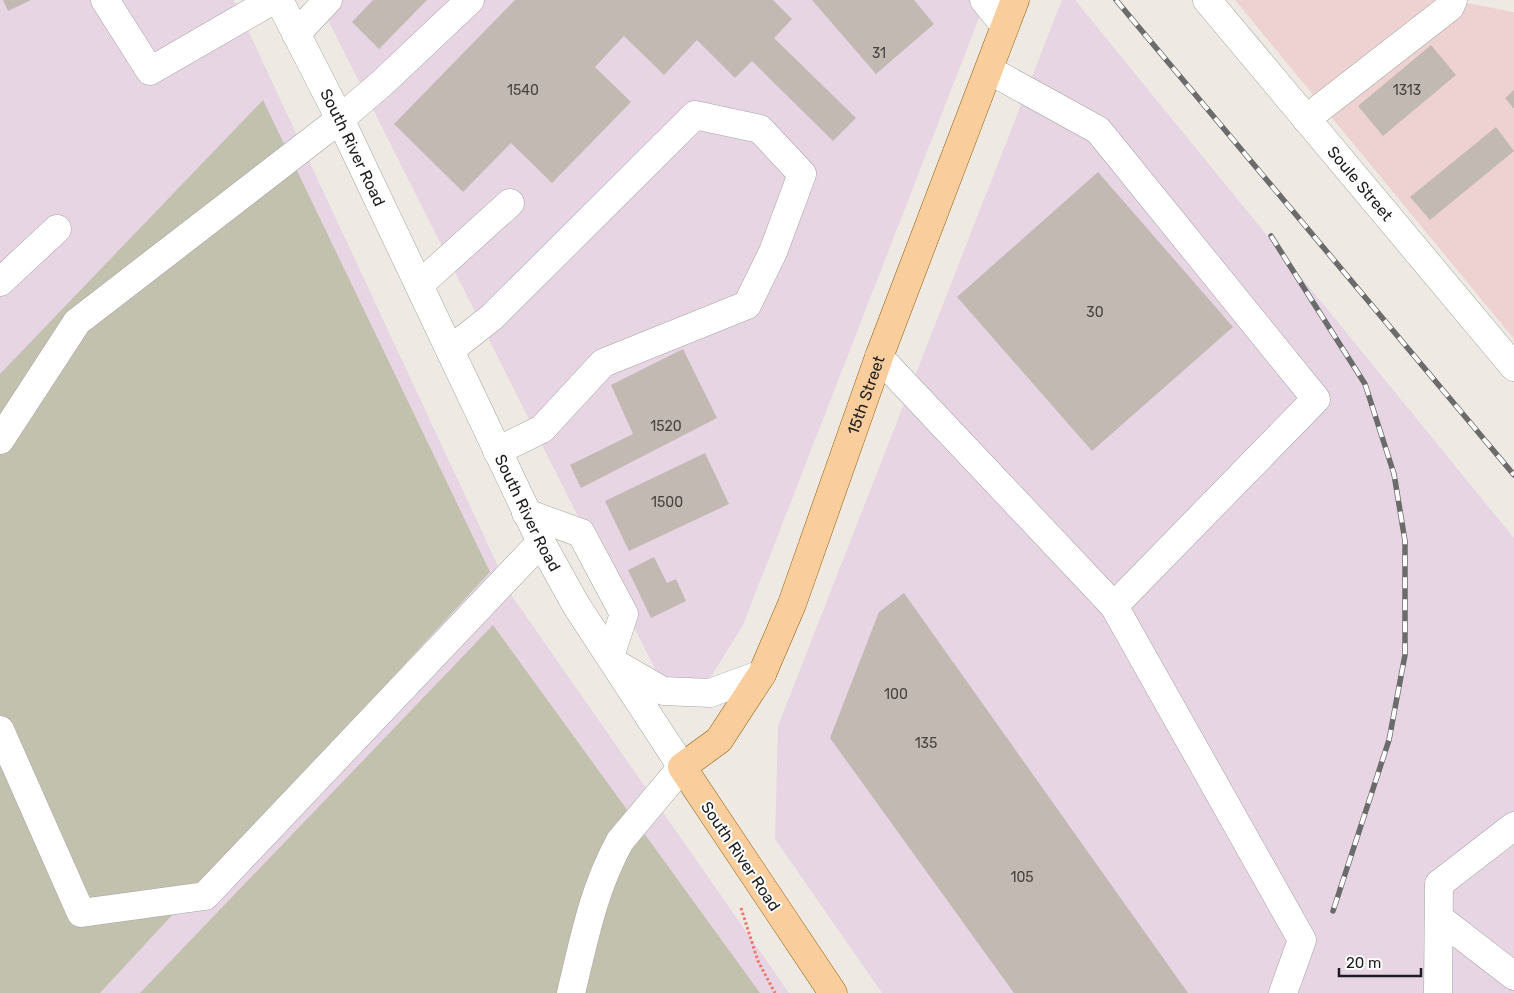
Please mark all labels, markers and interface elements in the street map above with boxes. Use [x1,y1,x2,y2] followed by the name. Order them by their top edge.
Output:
[872,45,886,62] house number: 31
[507,82,539,99] house number: 1540
[1393,82,1421,99] house number: 1313
[316,86,389,209] street label: South River Road
[1323,142,1397,225] street label: Soule Street
[1086,304,1104,321] house number: 30
[843,353,889,437] street label: 15th Street
[650,418,682,435] house number: 1520
[491,451,564,575] street label: South River Road
[651,494,683,511] house number: 1500
[884,686,908,703] house number: 100
[915,735,937,752] house number: 135
[697,798,784,915] street label: South River Road
[1010,869,1034,886] house number: 105
[1339,946,1422,978] scale bar
[1346,954,1381,972] text: 20 m

